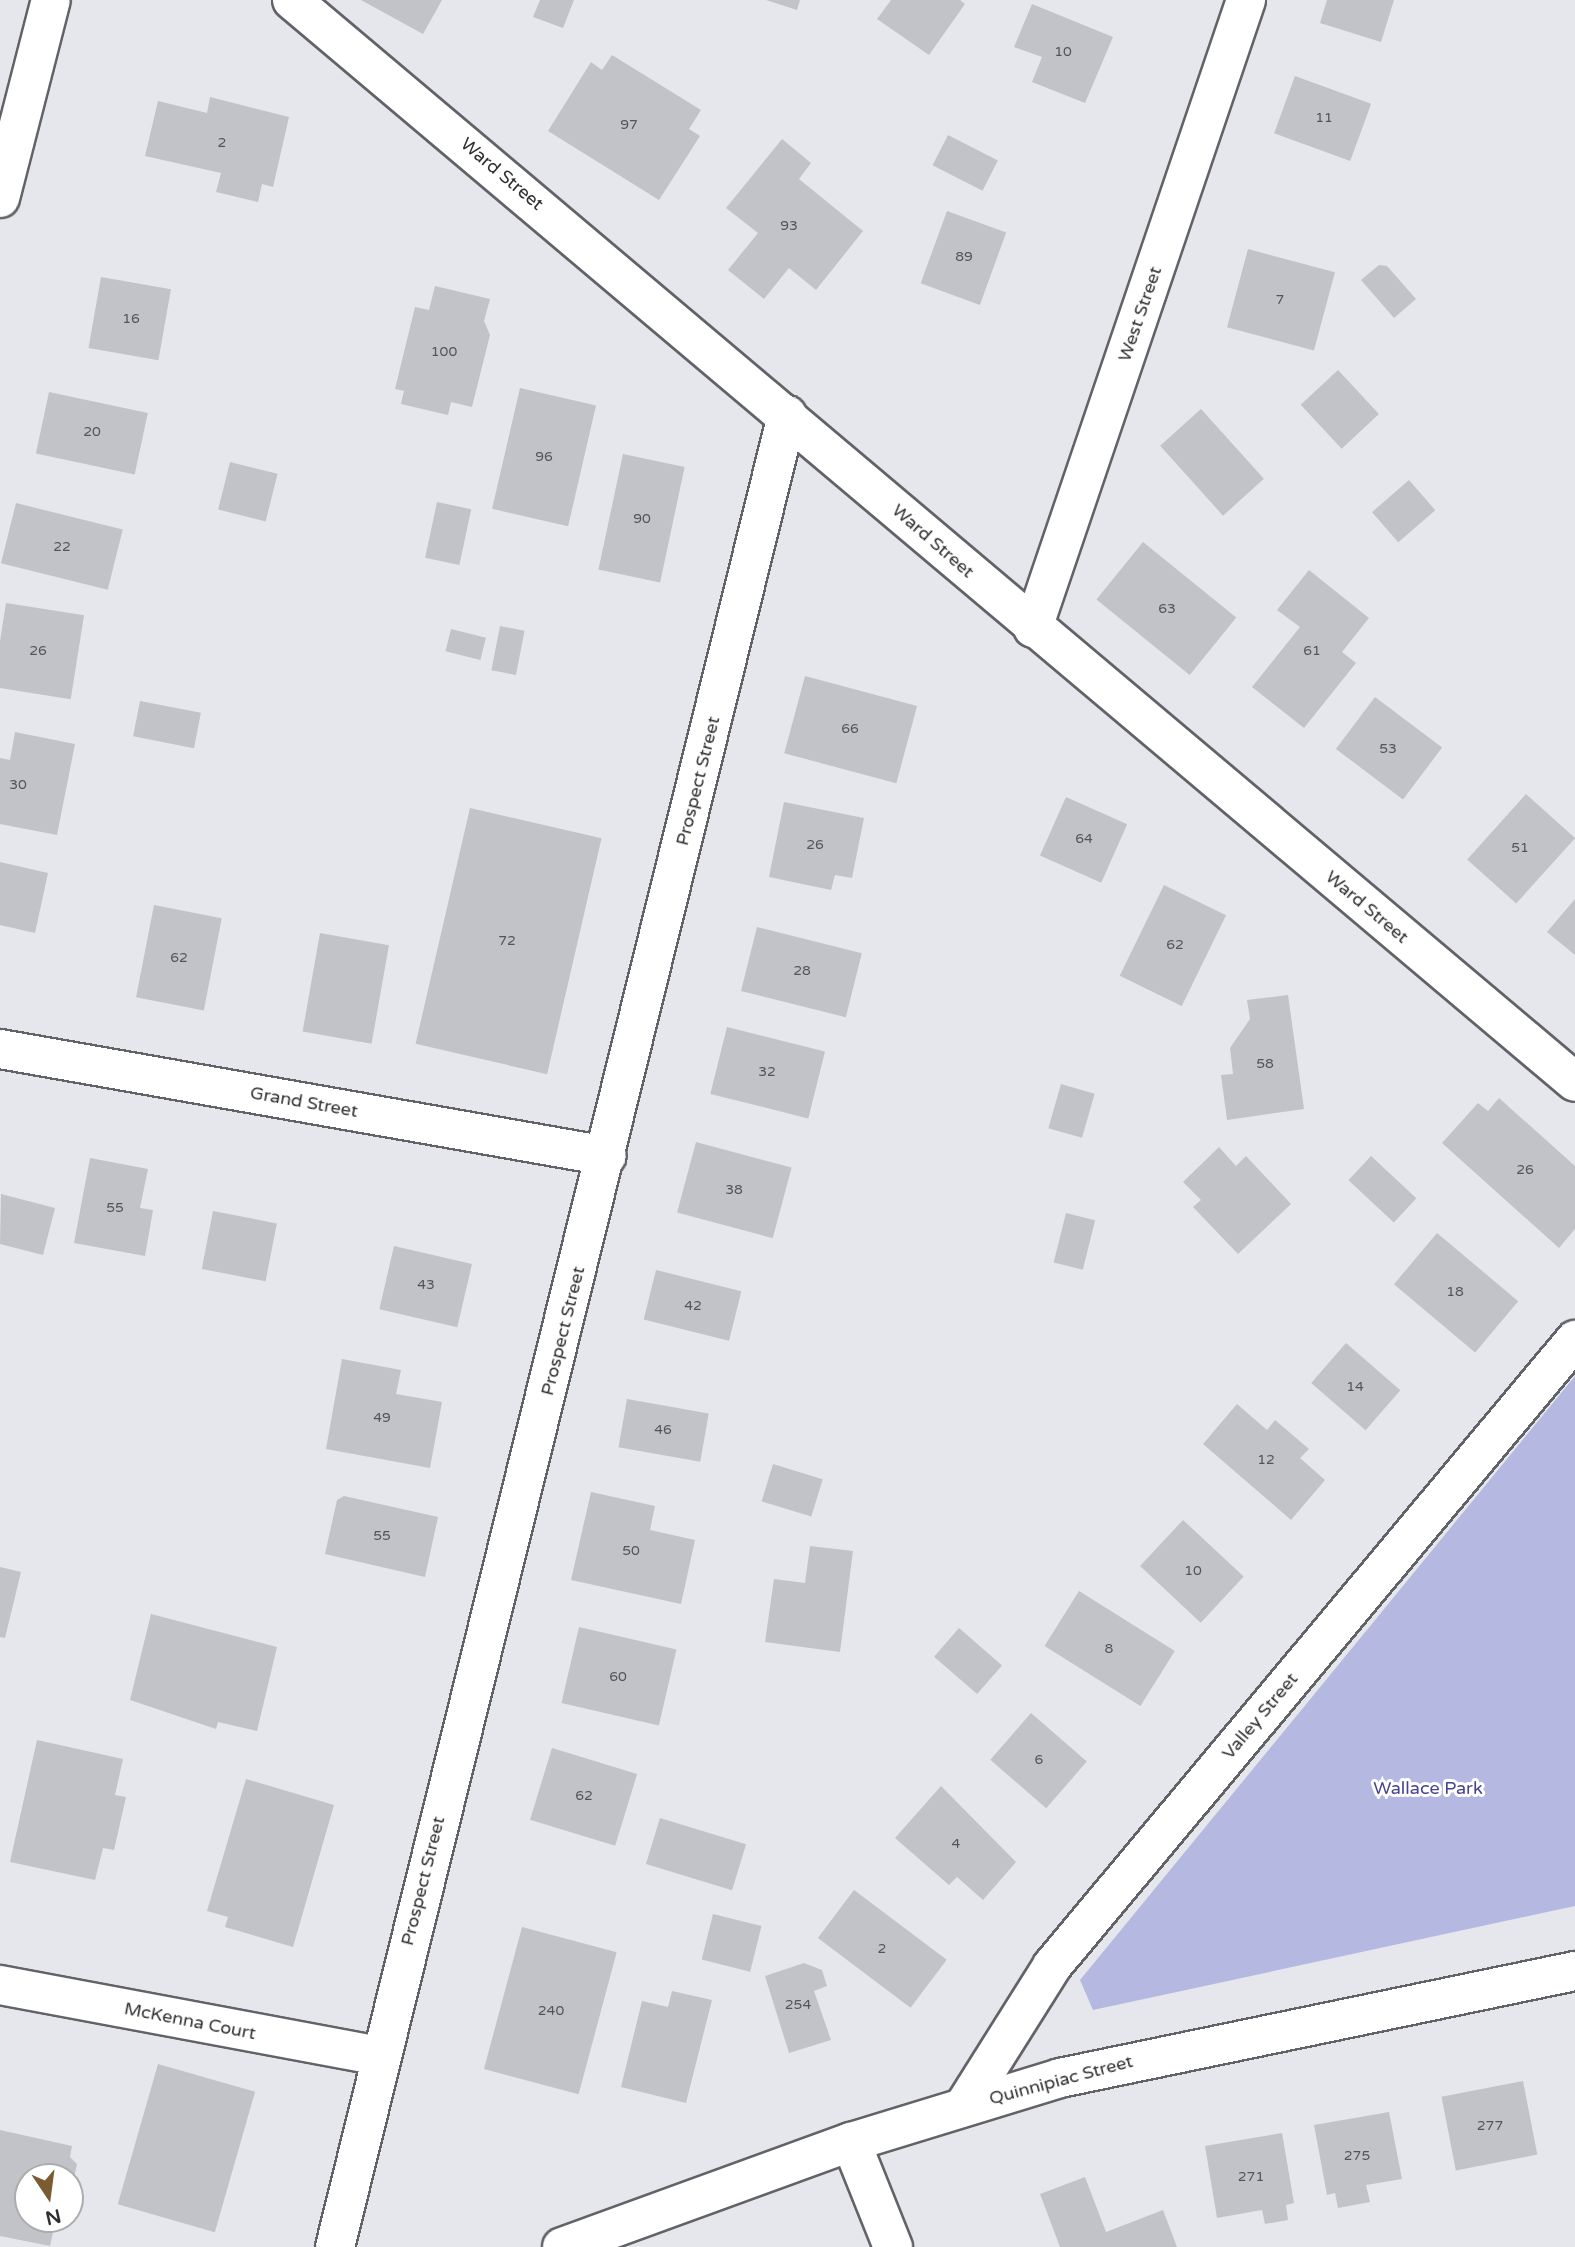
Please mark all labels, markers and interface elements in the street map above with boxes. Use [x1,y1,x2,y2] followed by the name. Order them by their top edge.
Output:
[1054,44,1072,60] house number: 10
[1315,110,1333,126] house number: 11
[620,117,638,133] house number: 97
[456,133,548,215] street label: Ward Street
[218,135,226,151] house number: 2
[780,218,798,234] house number: 93
[955,249,973,265] house number: 89
[1114,264,1166,364] street label: West Street
[1276,292,1284,308] house number: 7
[122,311,140,327] house number: 16
[431,344,457,360] house number: 100
[83,424,101,440] house number: 20
[535,449,553,465] house number: 96
[888,499,978,583] street label: Ward Street
[633,511,651,527] house number: 90
[53,539,71,555] house number: 22
[1158,601,1176,617] house number: 63
[29,643,47,659] house number: 26
[1303,643,1321,659] house number: 61
[672,714,724,848] street label: Prospect Street
[841,721,859,737] house number: 66
[1379,741,1397,757] house number: 53
[9,777,27,793] house number: 30
[1075,831,1093,847] house number: 64
[806,837,824,853] house number: 26
[1511,840,1529,856] house number: 51
[1321,866,1413,948] street label: Ward Street
[498,933,516,949] house number: 72
[1166,937,1184,953] house number: 62
[170,950,188,966] house number: 62
[793,963,811,979] house number: 28
[1256,1056,1274,1072] house number: 58
[758,1064,776,1080] house number: 32
[248,1082,360,1122] street label: Grand Street
[1516,1162,1534,1178] house number: 26
[725,1182,743,1198] house number: 38
[106,1200,124,1216] house number: 55
[537,1264,589,1398] street label: Prospect Street
[417,1277,435,1293] house number: 43
[1446,1284,1464,1300] house number: 18
[684,1298,702,1314] house number: 42
[1346,1379,1364,1395] house number: 14
[373,1410,391,1426] house number: 49
[654,1422,672,1438] house number: 46
[1257,1452,1275,1468] house number: 12
[373,1528,391,1544] house number: 55
[622,1543,640,1559] house number: 50
[1184,1563,1202,1579] house number: 10
[1105,1641,1113,1657] house number: 8
[1218,1668,1302,1764] street label: Valley Street
[609,1669,627,1685] house number: 60
[1035,1752,1043,1768] house number: 6
[1373,1777,1483,1799] park label: Wallace Park
[575,1788,593,1804] house number: 62
[397,1814,449,1948] street label: Prospect Street
[952,1836,960,1852] house number: 4
[878,1941,886,1957] house number: 2
[785,1997,811,2013] house number: 254
[122,1998,258,2044] street label: McKenna Court
[538,2003,564,2019] house number: 240
[987,2050,1135,2110] street label: Quinnipiac Street
[1477,2118,1503,2134] house number: 277
[1344,2148,1370,2164] house number: 275
[14,2163,84,2233] north arrow
[1238,2169,1264,2185] house number: 271
[43,2204,63,2229] text: N

